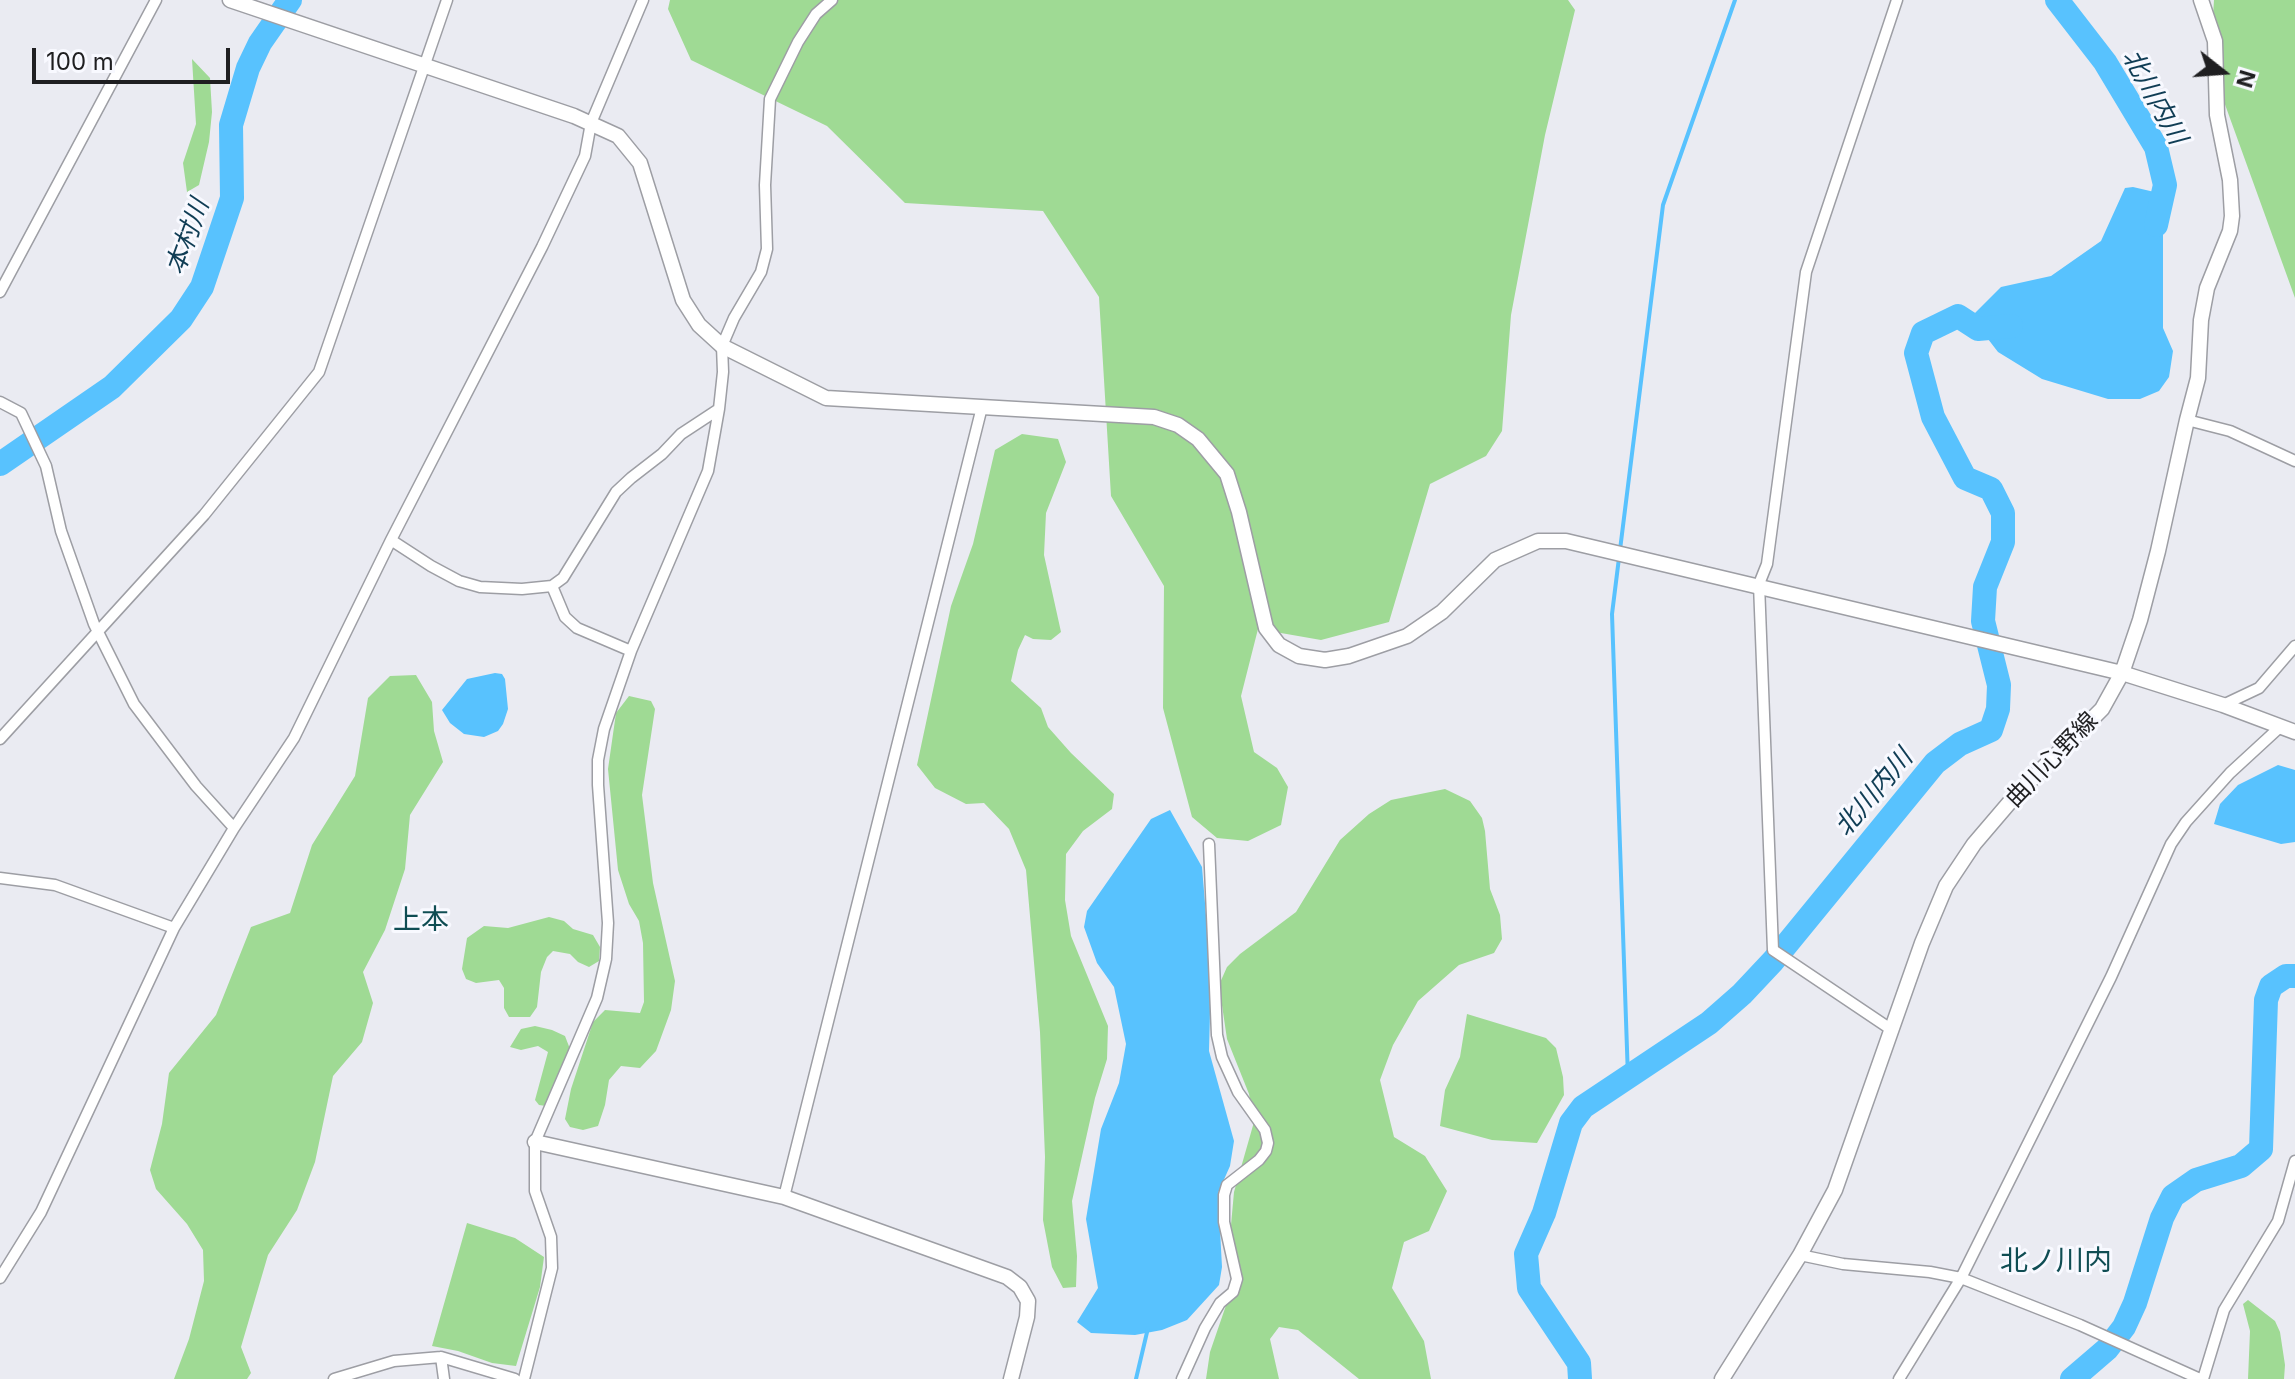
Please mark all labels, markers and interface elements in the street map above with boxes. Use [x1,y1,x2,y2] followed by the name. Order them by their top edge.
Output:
[36,32,234,82] scale bar
[2183,32,2263,112] north arrow
[2115,44,2193,150] water label: 北川内川
[46,47,114,76] text: 100 m
[2231,67,2261,91] text: N
[160,195,216,279] water label: 本村川
[2000,707,2104,813] street label: 曲川心野線
[1829,743,1919,843] water label: 北川内川
[393,904,449,938] district label: 上本
[2000,1245,2112,1279] district label: 北ノ川内

